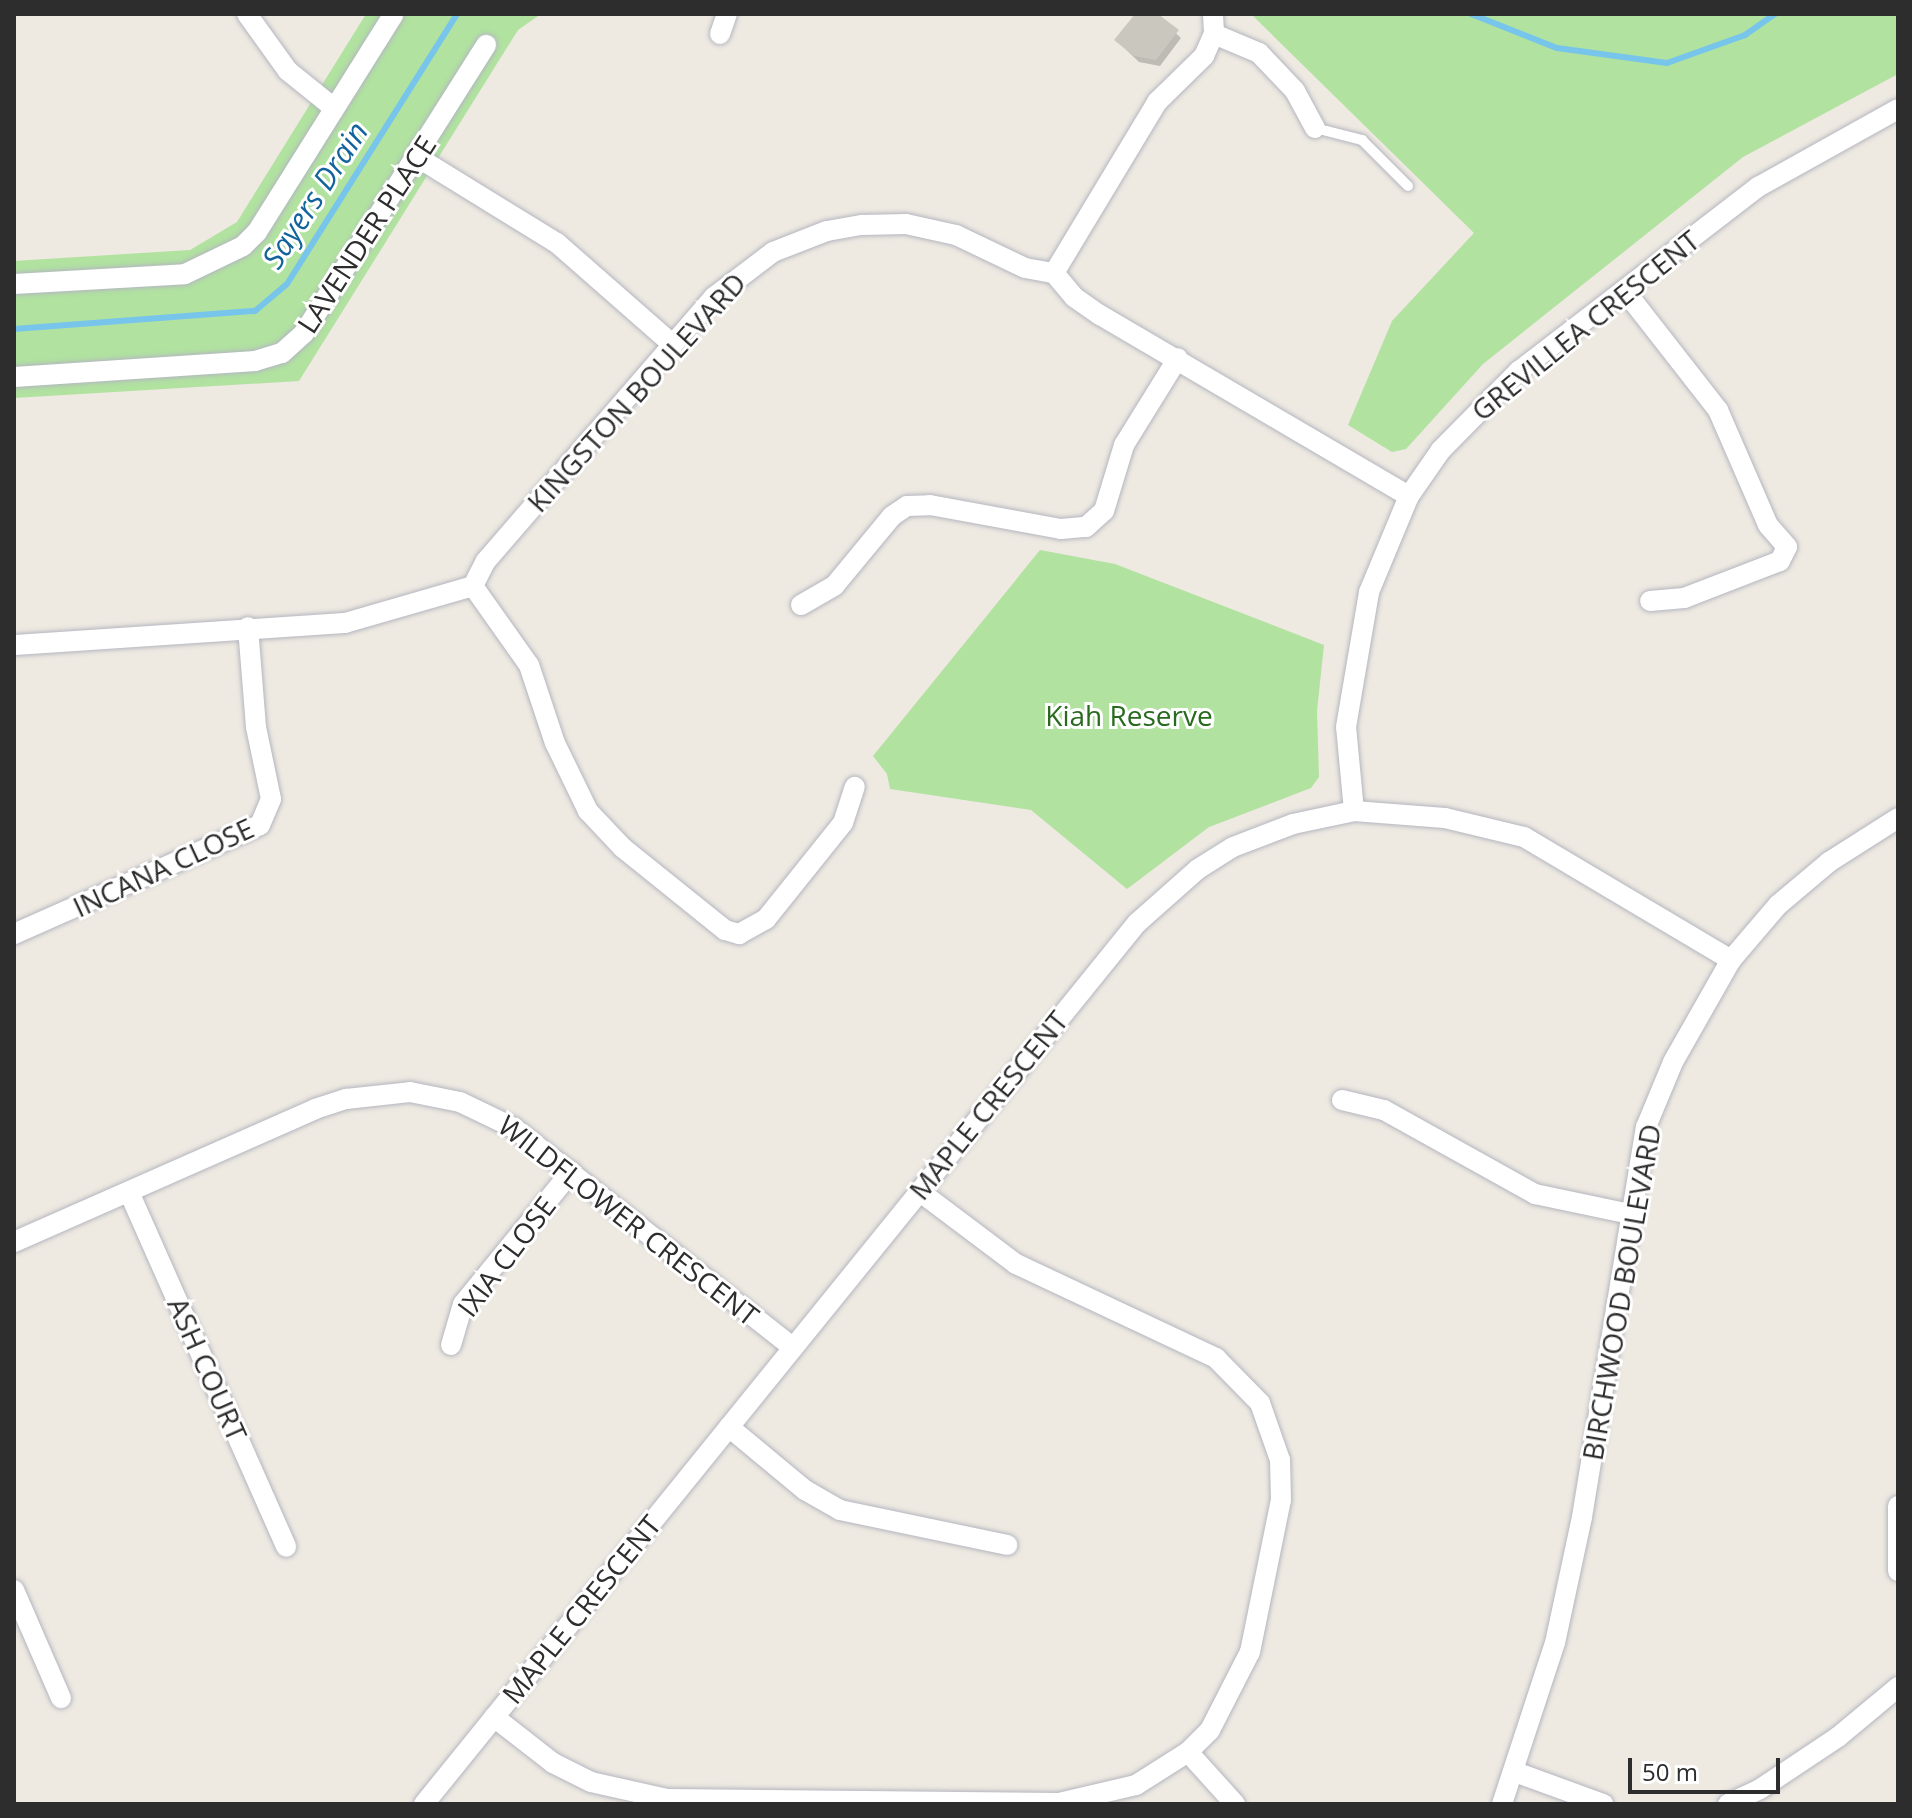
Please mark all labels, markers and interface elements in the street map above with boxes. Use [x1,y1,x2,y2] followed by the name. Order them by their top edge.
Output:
[254,115,376,275] water label: Sayers Drain
[290,129,442,339] street label: LAVENDER PLACE
[1464,223,1706,427] street label: GREVILLEA CRESCENT
[520,266,752,518] street label: KINGSTON BOULEVARD
[1045,698,1213,732] park label: Kiah Reserve
[67,811,259,923] street label: INCANA CLOSE
[902,1004,1074,1206] street label: MAPLE CRESCENT
[492,1108,766,1332] street label: WILDFLOWER CRESCENT
[1575,1121,1667,1463] street label: BIRCHWOOD BOULEVARD
[450,1189,562,1323] street label: IXIA CLOSE
[161,1292,255,1446] street label: ASH COURT
[495,1508,667,1710] street label: MAPLE CRESCENT
[1632,1742,1784,1792] scale bar
[1642,1755,1698,1788] text: 50 m

